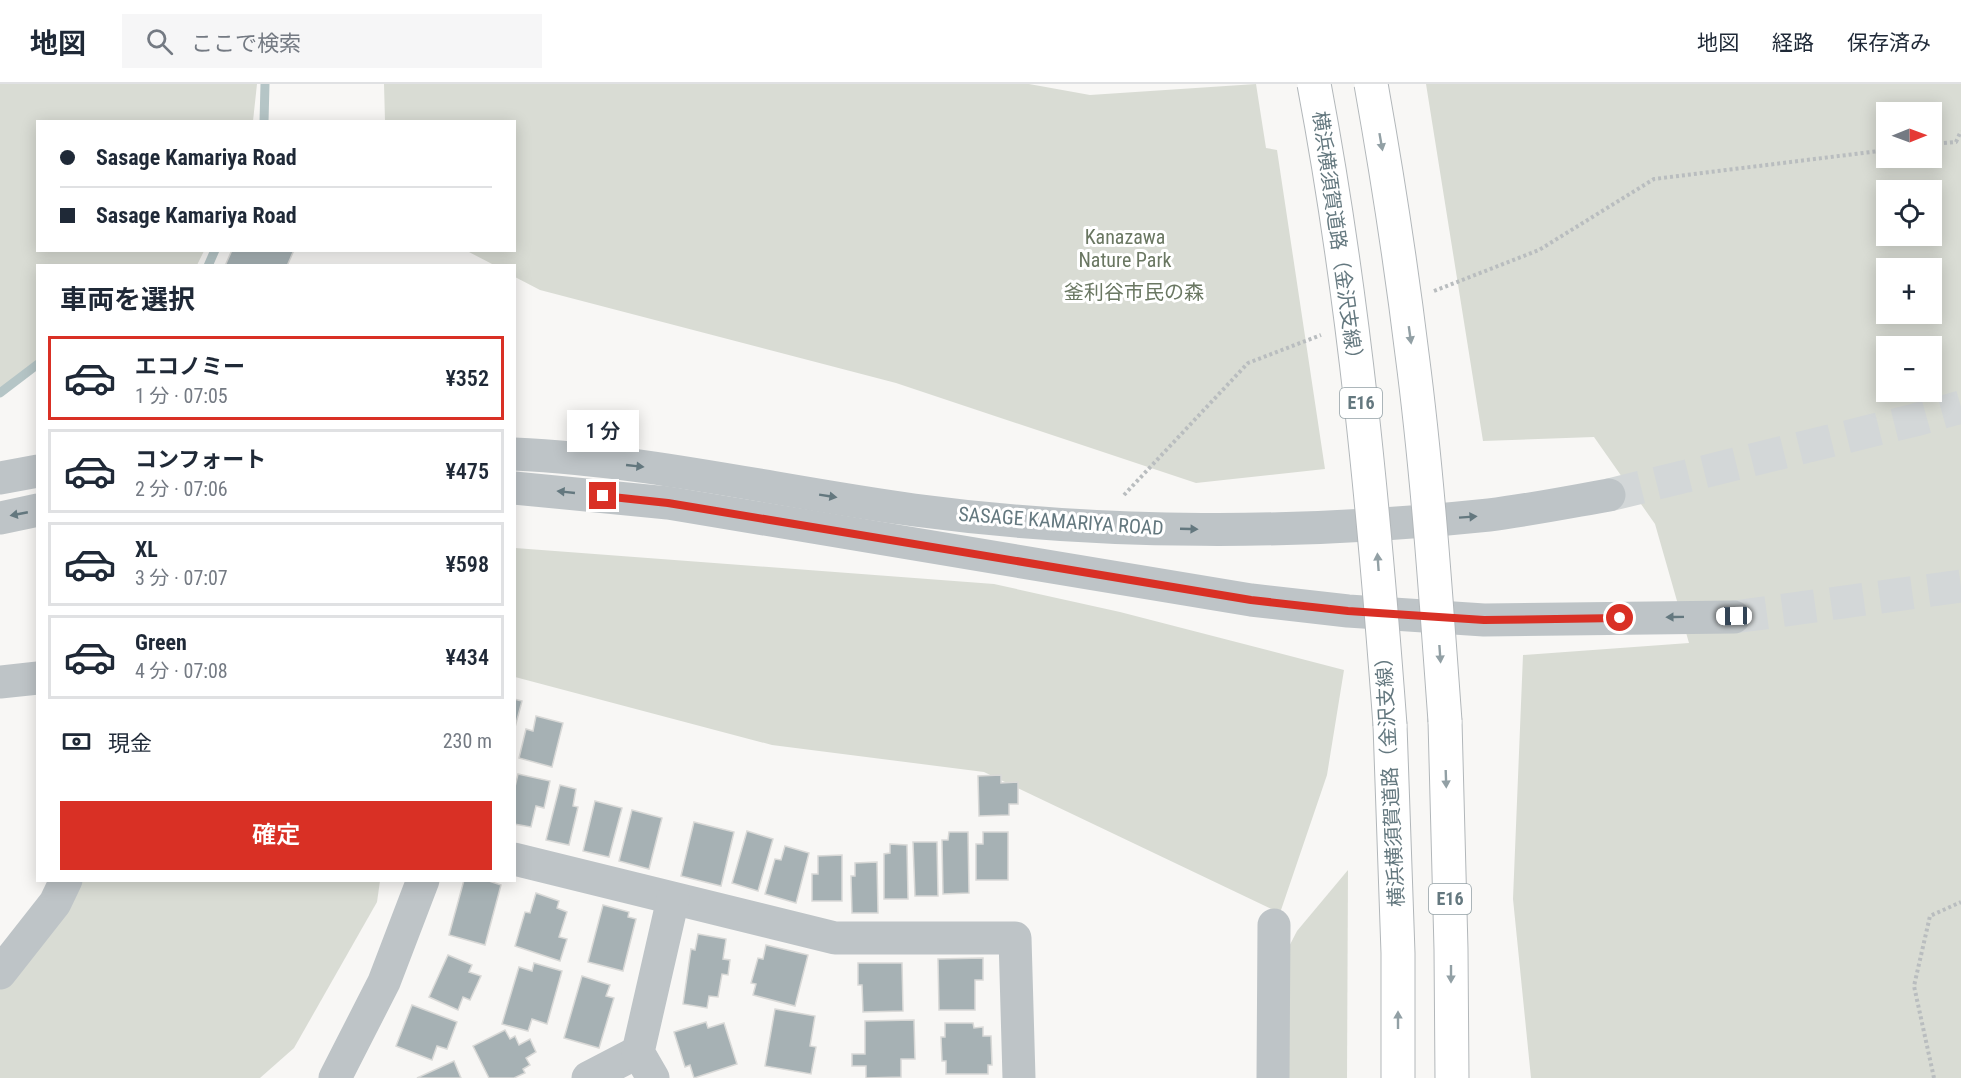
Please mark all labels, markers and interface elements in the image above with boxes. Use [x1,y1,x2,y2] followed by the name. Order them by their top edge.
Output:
[122,14,542,68] search box
[143,25,176,58] icon: search
[30,27,86,60] text: 地図
[191,31,301,56] text: ここで検索
[1697,31,1739,55] text: 地図
[1772,31,1814,55] text: 経路
[1847,31,1931,55] text: 保存済み
[1876,102,1942,168] north arrow
[1876,102,1942,402] map controls
[1308,110,1368,370] street label: 横浜横須賀道路（金沢支線）
[1377,132,1386,151] one-way arrow
[96,145,297,170] text: Sasage Kamariya Road
[1876,180,1942,246] button: locate
[96,203,297,228] text: Sasage Kamariya Road
[1078,225,1172,272] park label: Kanazawa Nature Park
[1876,258,1942,324] button: +
[1064,280,1204,304] park label: 釜利谷市民の森
[60,284,195,316] text: 車両を選択
[1405,325,1414,344] one-way arrow
[1876,336,1942,402] button: −
[63,351,117,405] icon: car
[135,354,245,379] text: エコノミー
[445,366,489,391] text: ¥352
[135,384,228,408] text: 1 分 · 07:05
[1340,388,1382,418] road number: E16
[567,409,639,451] callout: 1 分
[586,419,620,443] text: 1 分
[63,444,117,498] icon: car
[135,447,266,472] text: コンフォート
[445,459,489,484] text: ¥475
[626,461,645,471] one-way arrow
[135,477,228,501] text: 2 分 · 07:06
[589,482,616,509] route end
[556,487,575,497] one-way arrow
[819,491,838,500] one-way arrow
[958,502,1164,540] street label: SASAGE KAMARIYA ROAD
[9,510,28,519] one-way arrow
[1458,512,1477,521] one-way arrow
[1180,524,1199,534] one-way arrow
[63,537,117,591] icon: car
[135,537,158,562] text: XL
[445,552,489,577] text: ¥598
[1373,552,1383,571] one-way arrow
[135,566,228,590] text: 3 分 · 07:07
[1606,604,1633,631] route start
[1716,607,1752,625] car
[1666,613,1685,622] one-way arrow
[63,630,117,684] icon: car
[135,630,187,655] text: Green
[445,645,489,670] text: ¥434
[1435,645,1445,664] one-way arrow
[1371,647,1409,907] street label: 横浜横須賀道路（金沢支線）
[135,659,228,683] text: 4 分 · 07:08
[60,725,93,758] icon: cash
[443,729,492,753] text: 230 m
[108,731,152,756] text: 現金
[1442,770,1451,789] one-way arrow
[60,801,492,870] button: 確定
[1429,884,1471,914] road number: E16
[1446,965,1456,984] one-way arrow
[1393,1010,1403,1029] one-way arrow

